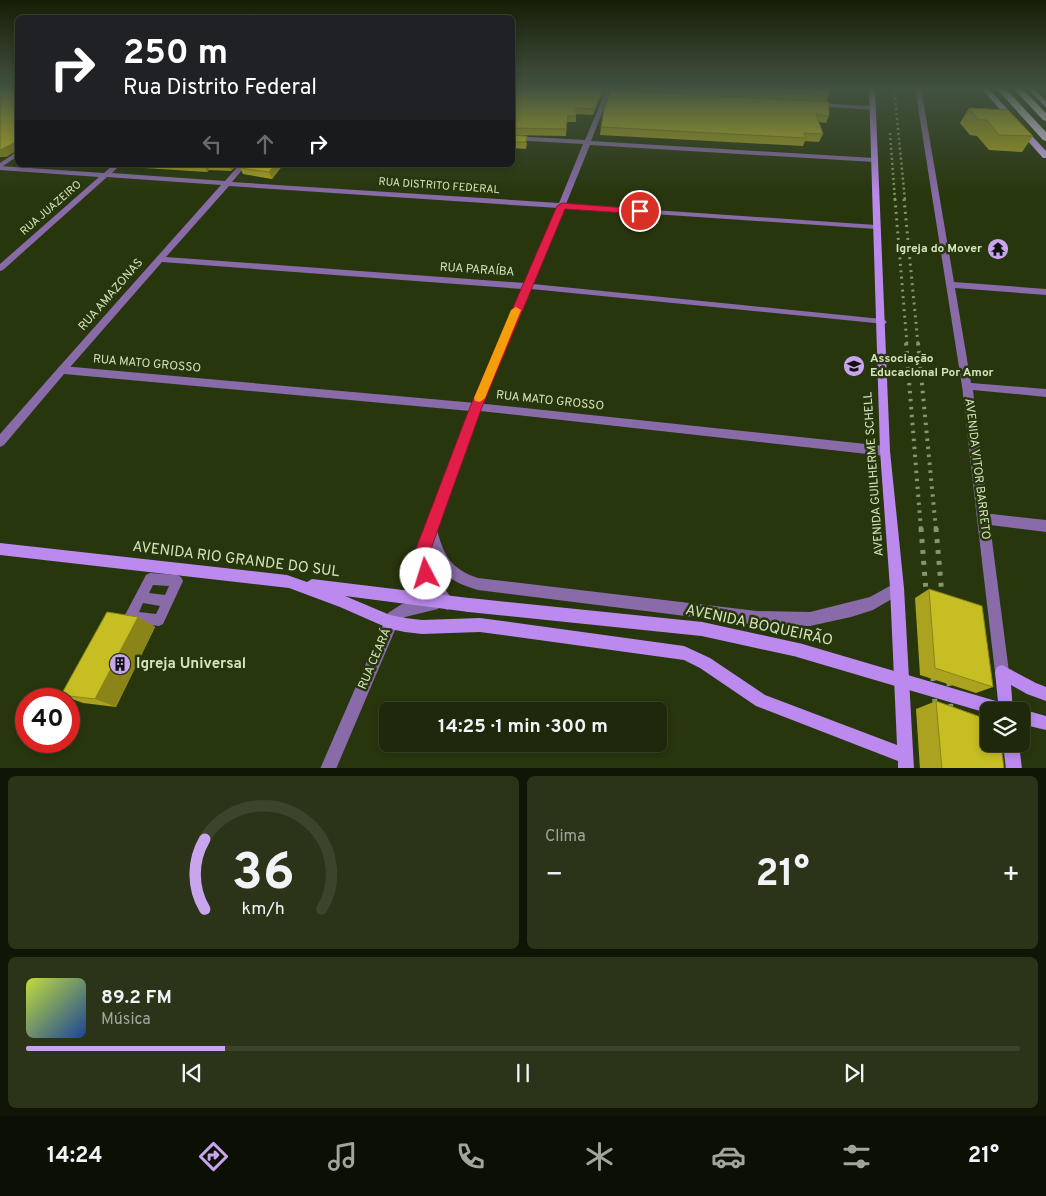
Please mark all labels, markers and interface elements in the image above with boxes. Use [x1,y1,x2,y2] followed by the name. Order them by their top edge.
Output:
[123,32,228,76] text: 250 m
[40,35,105,100] icon: right
[123,75,317,102] text: Rua Distrito Federal
[198,130,226,158] icon: left
[251,130,279,158] icon: ahead
[304,130,332,158] icon: right
[378,175,500,197] street label: RUA DISTRITO FEDERAL
[17,178,85,238] street label: RUA JUAZEIRO
[619,190,661,232] pin
[626,197,654,225] icon: arrive
[986,237,1010,261] temple icon: Igreja do Mover
[896,241,982,257] place label: Igreja do Mover
[75,255,147,335] street label: RUA AMAZONAS
[439,259,515,281] street label: RUA PARAÍBA
[92,351,202,377] street label: RUA MATO GROSSO
[870,351,994,381] place label: Associação Educacional Por Amor
[842,354,866,378] school or university icon: Associação Educacional Por Amor
[495,387,605,415] street label: RUA MATO GROSSO
[860,391,888,557] street label: AVENIDA GUILHERME SCHELL
[960,397,994,541] street label: AVENIDA VITOR BARRETO
[131,538,341,582] street label: AVENIDA RIO GRANDE DO SUL
[399,547,451,599] position arrow
[684,600,835,651] street label: AVENIDA BOQUEIRÃO
[355,626,395,692] street label: RUA CEARÁ
[108,652,132,676] building icon: Igreja Universal
[136,655,246,674] place label: Igreja Universal
[15,688,80,753] speed limit sign: 40
[980,702,1030,752] map controls
[980,702,1030,752] button: layers
[438,715,608,739] text: 14:25 · 1 min · 300 m
[545,827,586,847] text: Clima
[232,842,295,908] text: 36
[755,851,810,900] text: 21°
[545,858,563,894] text: −
[1002,858,1020,894] text: +
[242,898,285,921] text: km/h
[101,986,172,1010] text: 89.2 FM
[101,1010,151,1030] text: Música
[178,1059,206,1087] icon: previous
[509,1059,537,1087] icon: pause
[840,1059,868,1087] icon: next
[196,1139,231,1174] icon: directions
[325,1139,360,1174] icon: music
[453,1139,488,1174] icon: phone
[582,1139,617,1174] icon: climate
[711,1139,746,1174] icon: car
[839,1139,874,1174] icon: filters
[47,1143,103,1170] text: 14:24
[968,1143,999,1170] text: 21°

